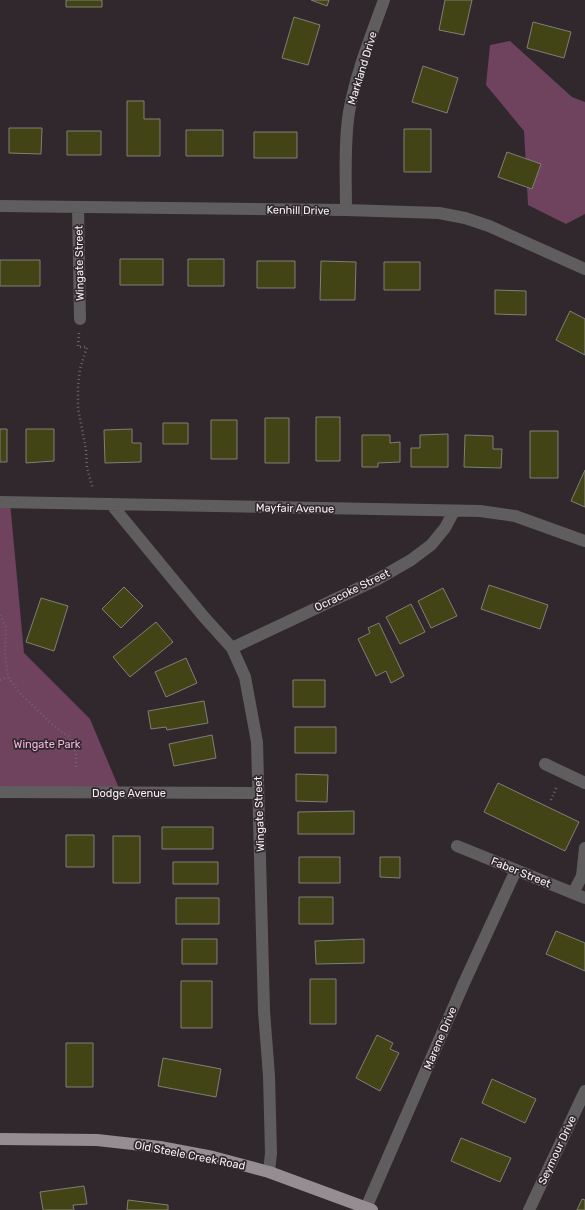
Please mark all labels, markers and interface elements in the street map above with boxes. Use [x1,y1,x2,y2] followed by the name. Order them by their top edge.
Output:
[345,30,380,106] street label: Markland Drive
[266,203,330,218] street label: Kenhill Drive
[72,224,87,301] street label: Wingate Street
[256,501,334,516] street label: Mayfair Avenue
[312,566,393,614] street label: Ocracoke Street
[14,738,81,751] park label: Wingate Park
[252,775,267,852] street label: Wingate Street
[92,787,166,800] street label: Dodge Avenue
[489,855,553,891] street label: Faber Street
[421,1005,460,1072] street label: Marene Drive
[536,1114,579,1187] street label: Seymour Drive
[133,1138,246,1173] street label: Old Steele Creek Road

